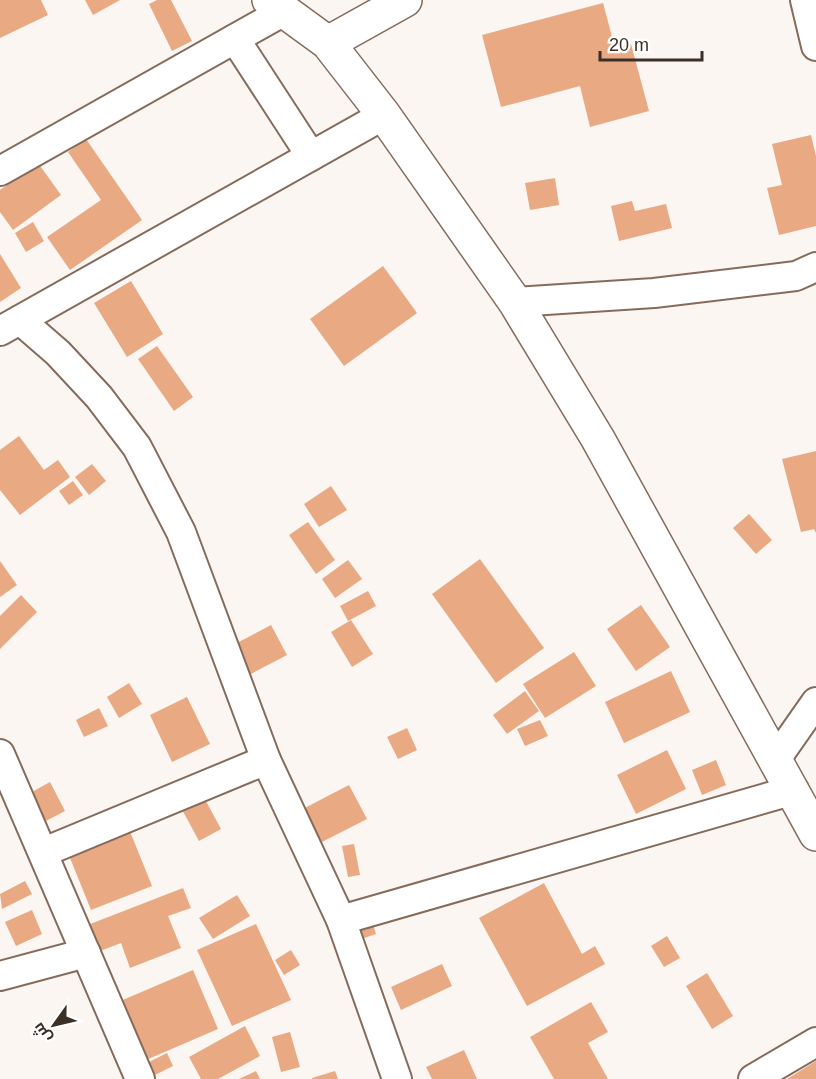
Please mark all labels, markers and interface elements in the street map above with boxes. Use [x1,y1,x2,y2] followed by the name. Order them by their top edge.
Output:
[600,24,702,62] scale bar
[609,35,649,55] text: 20 m
[24,995,84,1055] north arrow
[29,1019,56,1046] text: ش

